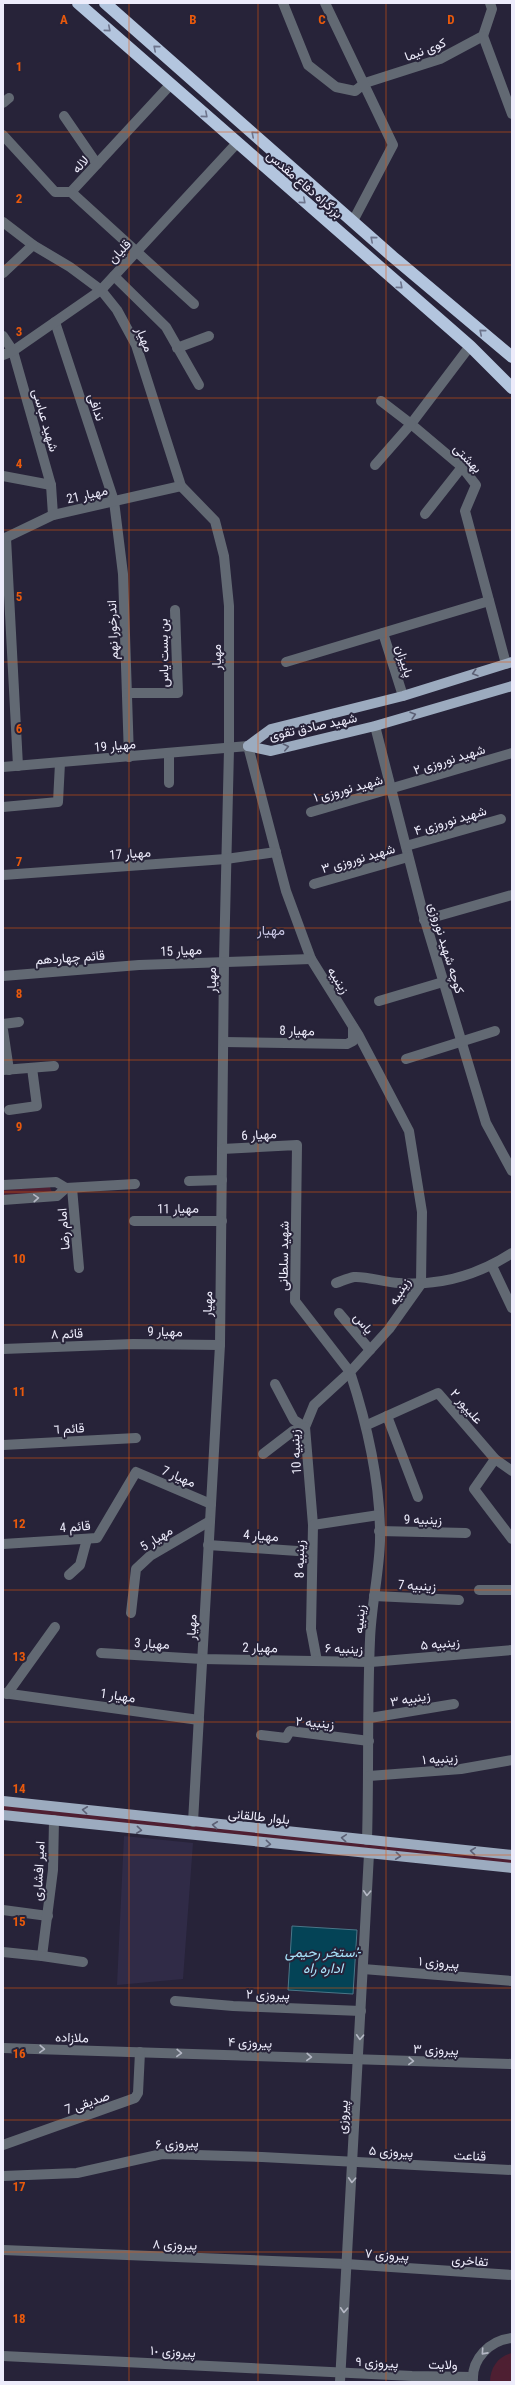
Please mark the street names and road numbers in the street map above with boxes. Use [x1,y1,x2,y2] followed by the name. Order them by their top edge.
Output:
[402,35,448,65] street label: کوی نیما
[262,147,346,223] street label: بزرگراه دفاع مقدس
[69,153,92,176] street label: لاله
[105,236,135,267] street label: قلیان
[131,323,157,355] street label: مهیار
[28,387,62,454] street label: شهید عباسی
[84,392,108,423] street label: ندافی
[450,441,485,477] street label: بهشتی
[65,482,109,507] street label: مهیار 21
[104,600,122,660] street label: اندرخورا نهم
[155,618,173,688] street label: بن بست یاس
[390,643,417,680] street label: پاییزان
[209,644,225,671] street label: مهیار
[268,710,359,744] street label: شهید صادق تقوی
[94,736,137,756] street label: مهیار 19
[411,741,487,778] street label: شهید نوروزی ۲
[312,772,385,806] street label: شهید نوروزی ۱
[412,803,488,839] street label: شهید نوروزی ۴
[320,841,397,877] street label: شهید نوروزی ۳
[109,845,152,863] street label: مهیار 17
[424,901,468,996] street label: کوچه شهید نوروزی
[160,942,202,960] street label: مهیار 15
[35,948,106,969] street label: قائم چهاردهم
[324,964,353,997] street label: زینبیه
[204,967,220,994] street label: مهیار
[279,1023,315,1039] street label: مهیار 8
[241,1126,277,1144] street label: مهیار 6
[157,1201,199,1217] street label: مهیار 11
[54,1207,74,1250] street label: امام رضا
[275,1221,293,1291] street label: شهید سلطانی
[385,1275,414,1308] street label: زینبیه
[200,1291,216,1318] street label: مهیار
[350,1310,377,1338] street label: یاس
[147,1324,183,1340] street label: مهیار 9
[51,1325,83,1343] street label: قائم ٨
[446,1386,486,1428] street label: علیپور ۲
[53,1420,85,1438] street label: قائم ٦
[287,1429,305,1475] street label: زینبیه 10
[159,1463,198,1491] street label: مهیار 7
[404,1512,442,1528] street label: زینبیه 9
[59,1518,91,1536] street label: قائم 4
[137,1523,176,1555] street label: مهیار 5
[243,1527,279,1545] street label: مهیار 4
[292,1540,308,1578] street label: زینبیه 8
[397,1577,436,1595] street label: زینبیه 7
[351,1604,369,1634] street label: زینبیه
[183,1614,201,1641] street label: مهیار
[420,1634,460,1654] street label: زینبیه ۵
[134,1635,170,1653] street label: مهیار 3
[242,1640,278,1656] street label: مهیار 2
[325,1640,363,1658] street label: زینبیه ۶
[99,1686,137,1706] street label: مهیار 1
[389,1688,431,1710] street label: زینبیه ۳
[295,1713,335,1733] street label: زینبیه ۲
[422,1750,458,1768] street label: زینبیه ۱
[227,1806,291,1828] street label: بلوار طالقانی
[29,1841,49,1901] street label: امیر افشاری
[418,1953,460,1974] street label: پیروزی ١
[246,1987,290,2004] street label: پیروزی ٢
[55,2029,89,2047] street label: ملازاده
[228,2034,272,2053] street label: پیروزی ۴
[413,2041,459,2060] street label: پیروزی ٣
[63,2088,112,2118] street label: صدیقی 7
[334,2100,353,2134] street label: پیروزی
[155,2135,199,2154] street label: پیروزی ۶
[368,2143,414,2162] street label: پیروزی ۵
[453,2147,487,2164] street label: قناعت
[152,2236,197,2255] street label: پیروزی ٨
[364,2245,410,2266] street label: پیروزی ٧
[451,2252,489,2270] street label: تفاخری
[150,2343,196,2362] street label: پیروزی ١٠
[355,2354,399,2373] street label: پیروزی ٩
[428,2357,458,2373] street label: ولایت

